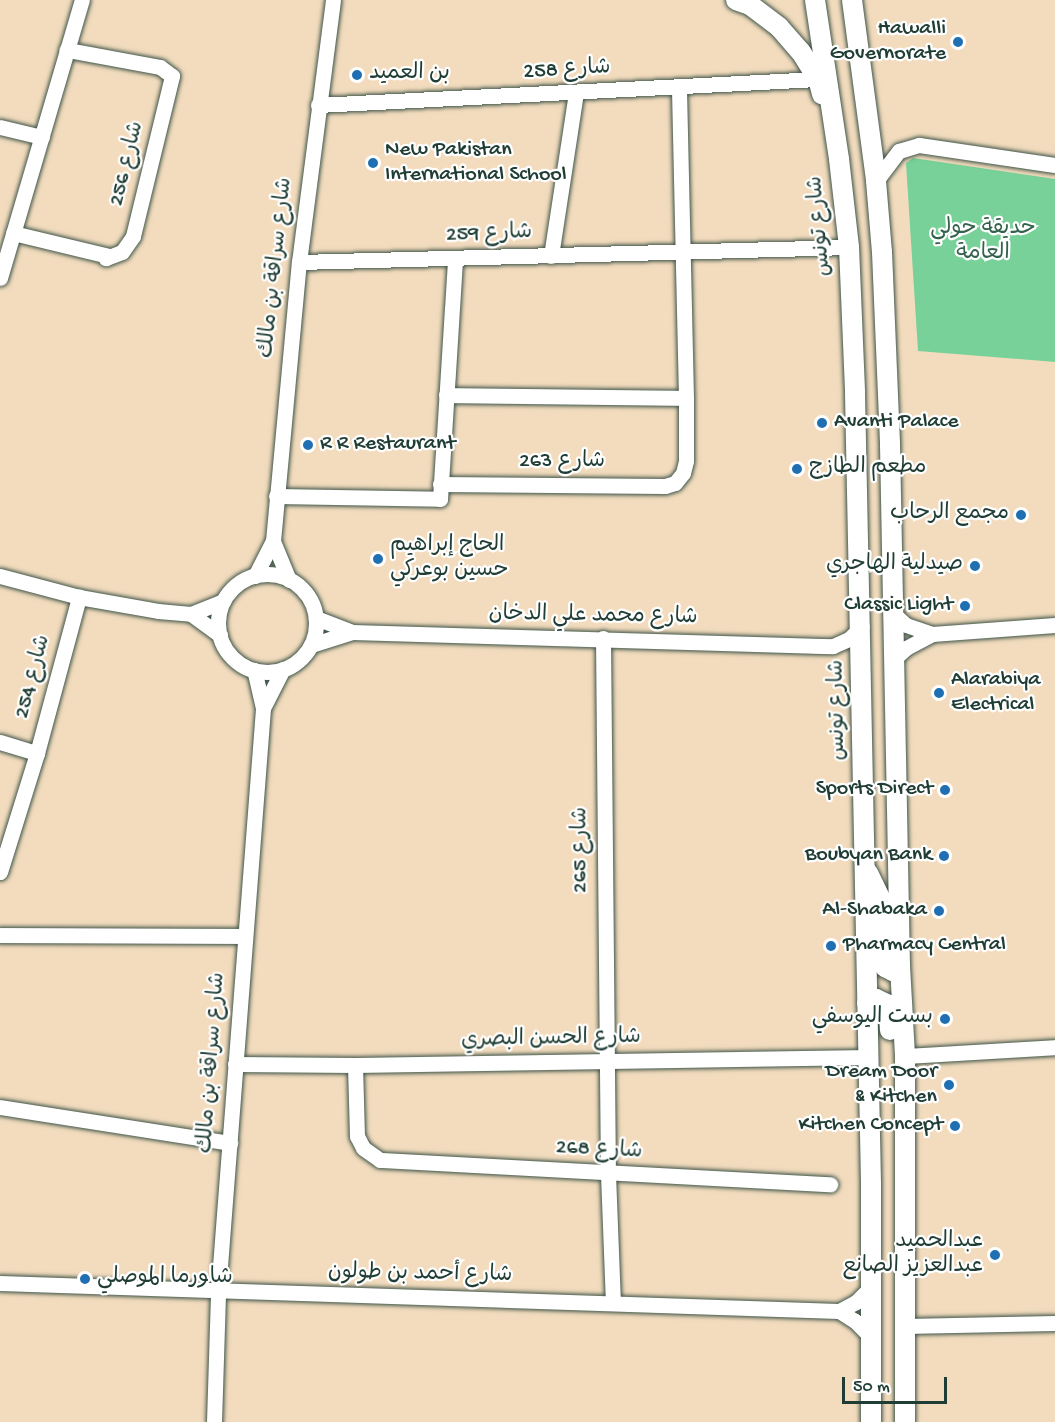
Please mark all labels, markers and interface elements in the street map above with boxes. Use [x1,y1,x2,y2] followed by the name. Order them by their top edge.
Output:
[830,16,946,68] place label: Hawalli Governorate
[951,35,965,49] marker: Hawalli Governorate
[523,56,611,86] street label: شارع 258
[369,62,450,88] place label: بن العميد
[350,68,364,82] marker: بن العميد
[105,119,151,209] street label: شارع 256
[385,137,567,188] place label: New Pakistan International School
[366,156,380,170] marker: New Pakistan International School
[803,175,839,277] street label: شارع تونس
[254,176,300,360] street label: شارع سراقة بن مالك
[930,216,1036,268] park label: حديقة حولي العامة
[445,220,533,250] street label: شارع 259
[834,410,959,436] place label: Avanti Palace
[815,416,829,430] marker: Avanti Palace
[320,432,455,458] place label: R R Restaurant
[301,438,315,452] marker: R R Restaurant
[519,450,605,476] street label: شارع 263
[809,456,926,482] place label: مطعم الطازج
[790,462,804,476] marker: مطعم الطازج
[890,502,1009,528] place label: مجمع الرحاب
[1014,508,1028,522] marker: مجمع الرحاب
[390,533,509,584] place label: الحاج إبراهيم حسين بوعركي
[371,552,385,566] marker: الحاج إبراهيم حسين بوعركي
[826,553,963,579] place label: صيدلية الهاجري
[968,559,982,573] marker: صيدلية الهاجري
[844,593,953,619] place label: Classic Light
[958,599,972,613] marker: Classic Light
[488,602,698,632] street label: شارع محمد علي الدخان
[10,632,58,722] street label: شارع 254
[825,659,853,761] street label: شارع تونس
[951,667,1040,718] place label: Alarabiya Electrical
[932,686,946,700] marker: Alarabiya Electrical
[816,777,933,803] place label: Sports Direct
[938,783,952,797] marker: Sports Direct
[569,807,595,893] street label: شارع 265
[805,843,932,869] place label: Boubyan Bank
[937,849,951,863] marker: Boubyan Bank
[822,898,927,924] place label: Al-Shabaka
[932,904,946,918] marker: Al-Shabaka
[843,933,1006,959] place label: Pharmacy Central
[824,939,838,953] marker: Pharmacy Central
[194,972,232,1154] street label: شارع سراقة بن مالك
[812,1006,933,1032] place label: بست اليوسفي
[938,1012,952,1026] marker: بست اليوسفي
[461,1025,641,1055] street label: شارع الحسن البصري
[826,1059,937,1110] place label: Dream Door & Kitchen
[942,1078,956,1092] marker: Dream Door & Kitchen
[798,1113,943,1139] place label: Kitchen Concept
[948,1119,962,1133] marker: Kitchen Concept
[555,1136,643,1166] street label: شارع 268
[842,1229,983,1280] place label: عبدالحميد عبدالعزيز الصانع
[988,1248,1002,1262] marker: عبدالحميد عبدالعزيز الصانع
[328,1260,512,1290] street label: شارع أحمد بن طولون
[97,1266,233,1292] place label: شاورما الموصلي
[78,1272,92,1286] marker: شاورما الموصلي
[845,1365,950,1403] scale bar
[853,1377,890,1398] text: 50 m

